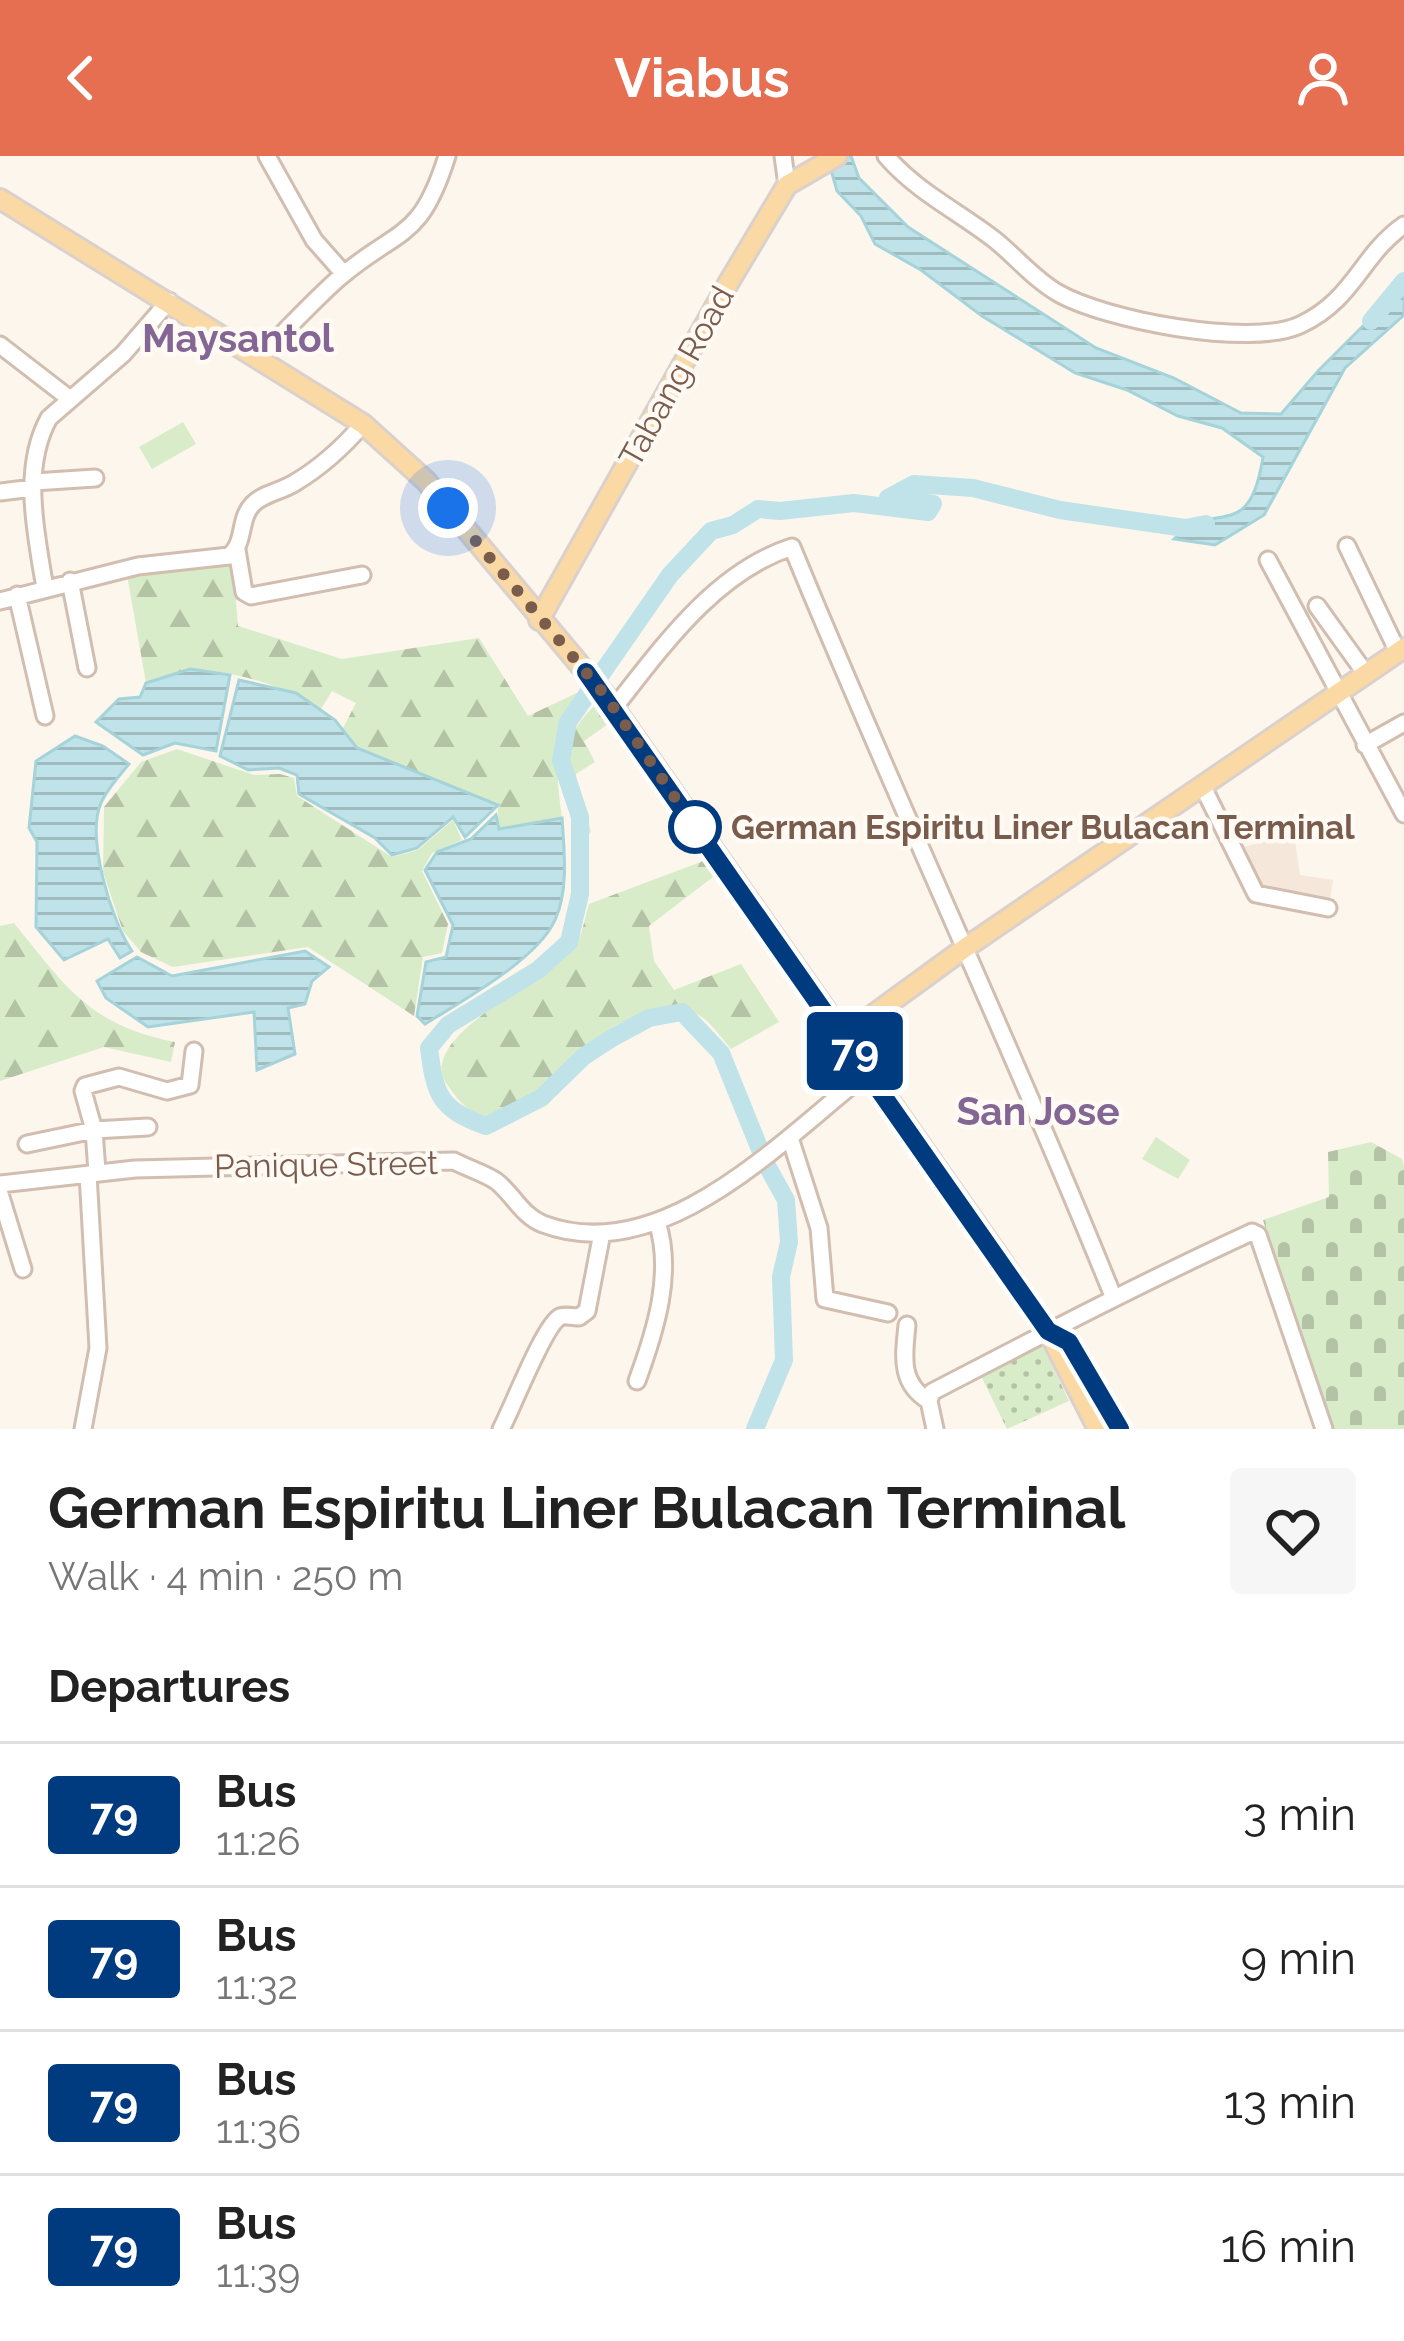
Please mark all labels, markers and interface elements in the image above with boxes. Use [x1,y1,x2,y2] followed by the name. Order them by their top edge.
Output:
[48,45,114,111] icon: back
[1290,45,1356,111] icon: person
[614,46,790,110] text: Viabus
[611,279,742,473] street label: Tabang Road
[142,315,335,361] district label: Maysantol
[418,478,478,538] your location
[670,802,720,852] marker: German Espiritu Liner Bulacan Terminal
[731,808,1355,847] place label: German Espiritu Liner Bulacan Terminal
[801,1012,909,1090] line badge: 79
[831,1026,879,1075] text: 79
[956,1088,1120,1134] district label: San Jose
[214,1143,438,1186] street label: Panique Street
[1230,1468,1356,1594] button: heart
[48,1474,1125,1541] text: German Espiritu Liner Bulacan Terminal
[48,1553,403,1599] text: Walk · 4 min · 250 m
[48,1660,290,1713] text: Departures
[216,1765,297,1818] text: Bus
[1243,1788,1356,1841] text: 3 min
[90,1790,138,1839] text: 79
[216,1818,301,1864] text: 11:26
[216,1909,297,1962] text: Bus
[1241,1932,1356,1985] text: 9 min
[90,1934,138,1983] text: 79
[216,1962,298,2008] text: 11:32
[216,2053,297,2106] text: Bus
[1224,2076,1356,2129] text: 13 min
[90,2078,138,2127] text: 79
[216,2106,301,2152] text: 11:36
[216,2197,297,2250] text: Bus
[1221,2220,1356,2273] text: 16 min
[90,2222,138,2271] text: 79
[216,2250,300,2296] text: 11:39

